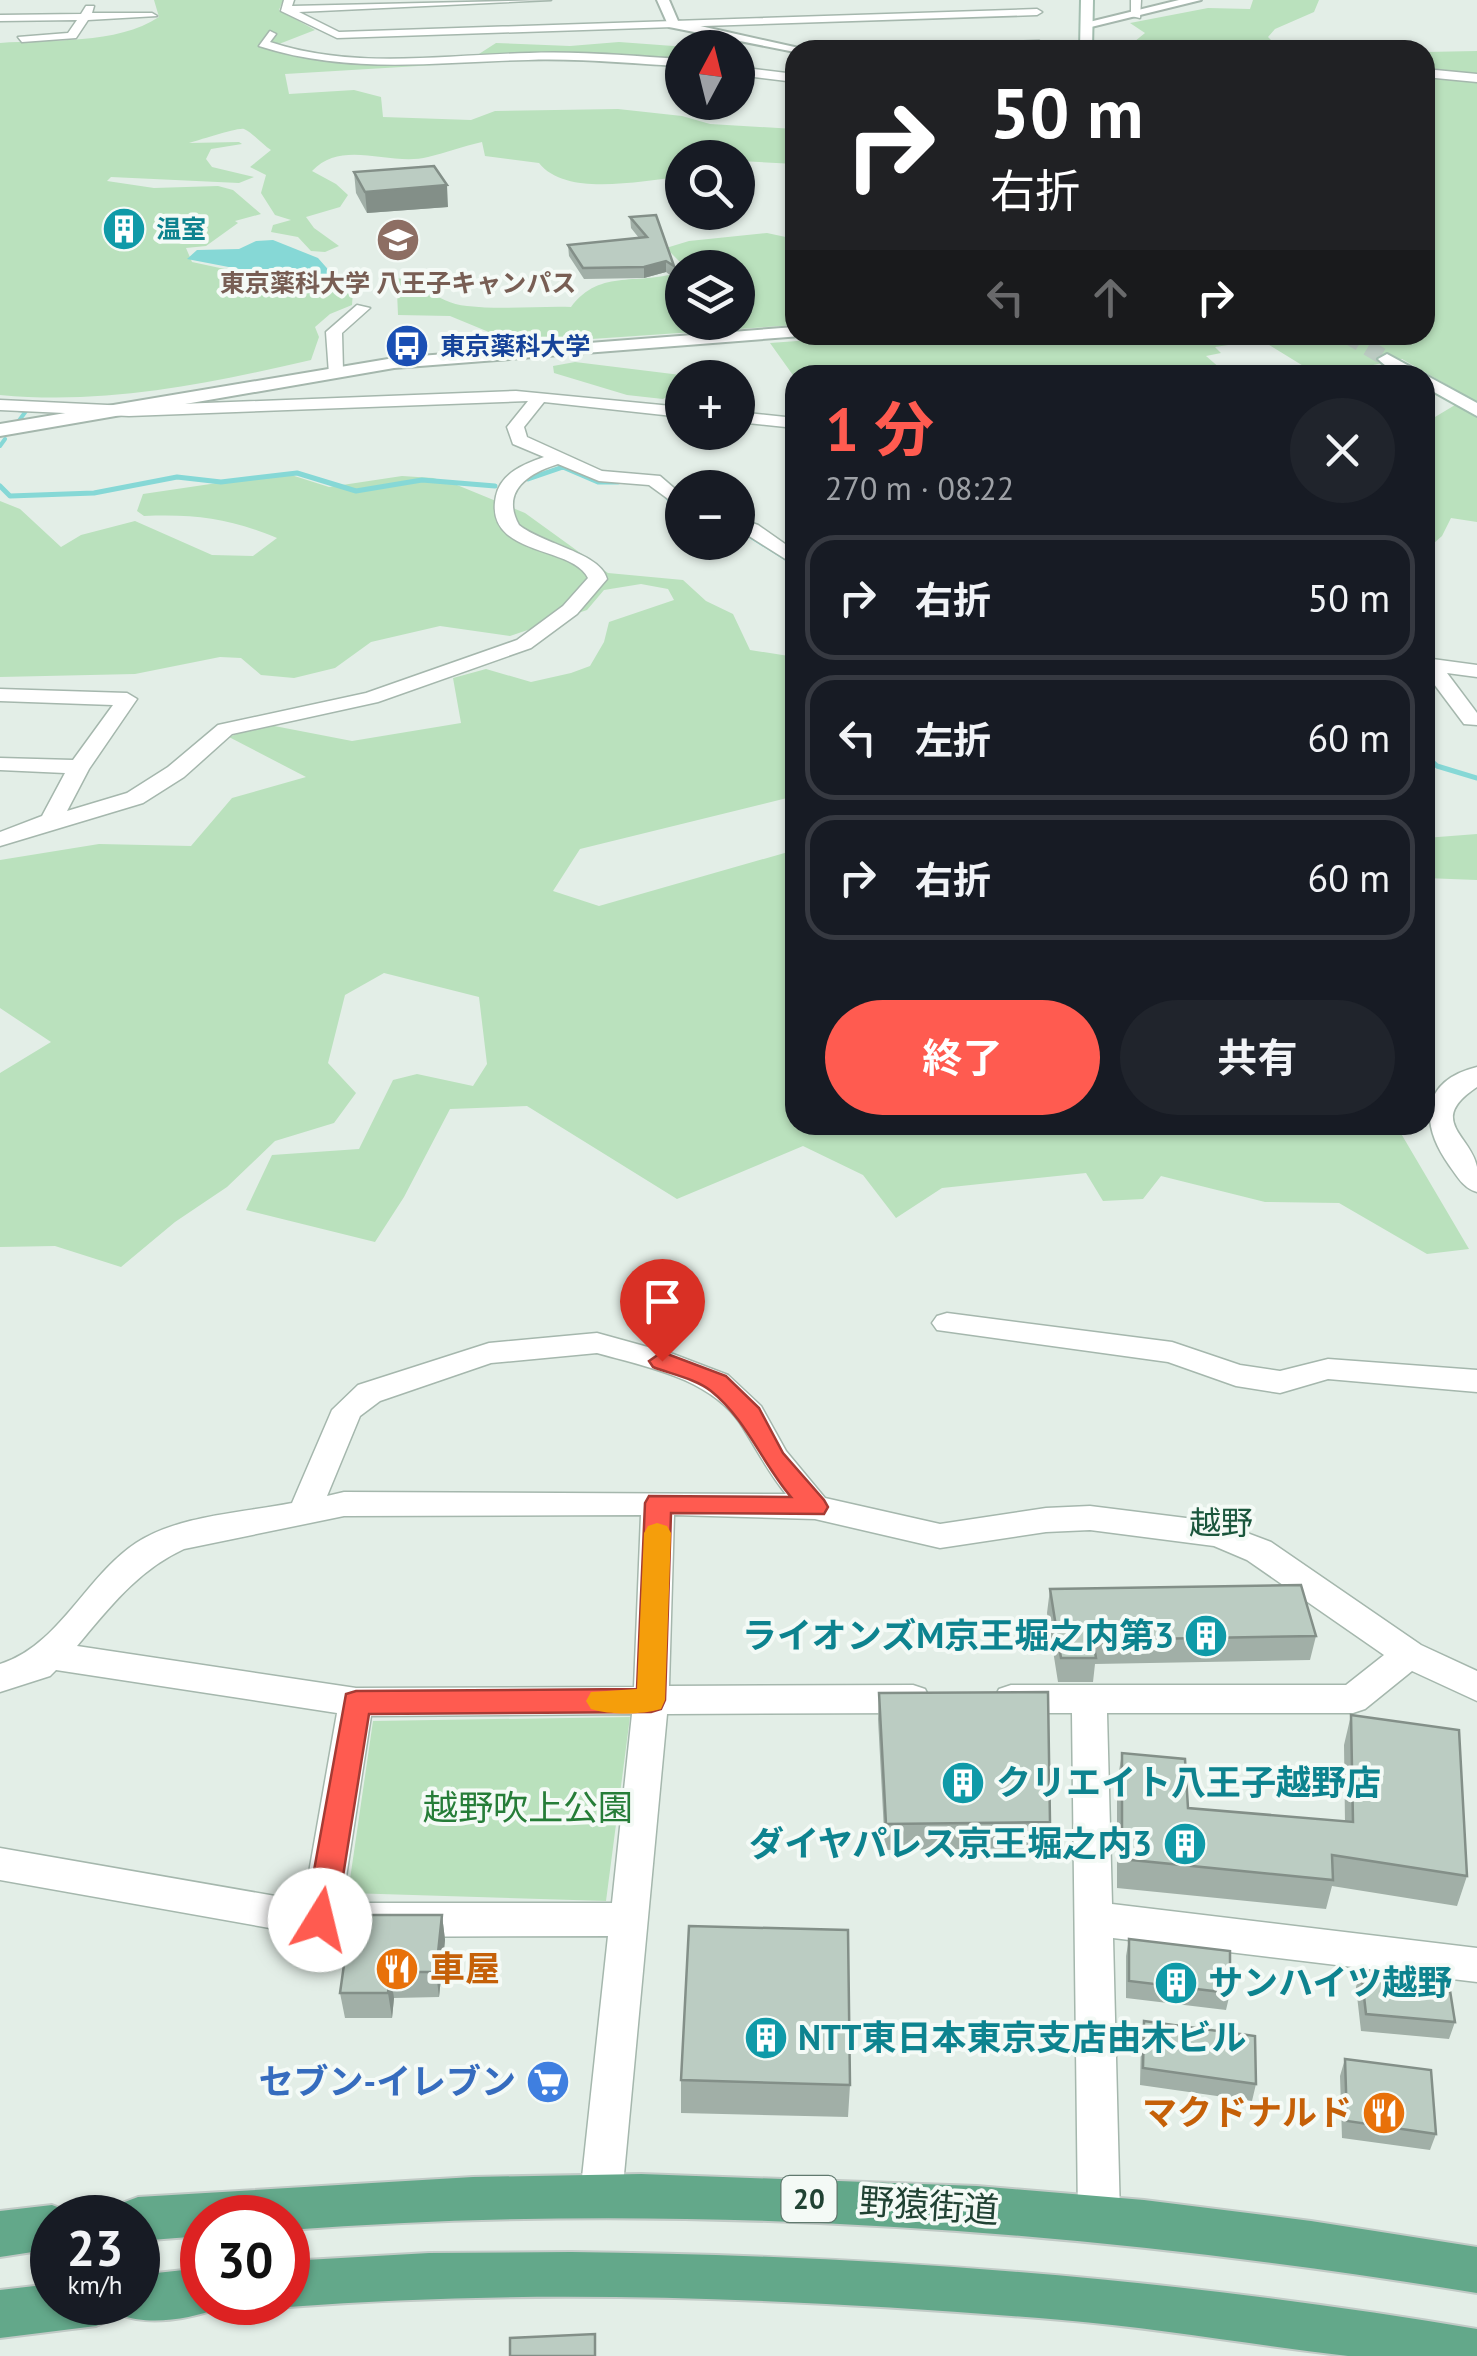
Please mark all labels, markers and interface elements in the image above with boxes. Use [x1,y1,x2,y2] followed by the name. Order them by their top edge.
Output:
[665,30,755,120] north arrow
[665,30,755,560] map controls
[990,67,1143,157] text: 50 m
[825,80,955,210] icon: right
[665,140,755,230] button: search
[990,161,1080,219] text: 右折
[101,206,147,252] building icon: 温室
[156,213,206,245] place label: 温室
[375,217,421,263] school or university icon: 東京薬科大学 八王子キャンパス
[665,250,755,340] button: layers
[220,267,576,299] place label: 東京薬科大学 八王子キャンパス
[978,270,1033,325] icon: left
[1083,270,1138,325] icon: ahead
[1188,270,1243,325] icon: right
[384,323,430,369] bus stop icon: 東京薬科大学
[440,330,590,362] place label: 東京薬科大学
[665,360,755,450] button: +
[825,390,934,468] text: 1 分
[1290,398,1395,503] button: close
[825,467,1014,509] text: 270 m · 08:22
[665,470,755,560] button: −
[830,570,885,625] icon: right
[1308,573,1390,622] text: 50 m
[915,575,991,624] text: 右折
[830,710,885,765] icon: left
[1308,713,1390,762] text: 60 m
[915,715,991,764] text: 左折
[830,850,885,905] icon: right
[1308,853,1390,902] text: 60 m
[915,855,991,904] text: 右折
[825,1000,1100,1115] button: 終了
[1120,1000,1395,1115] button: 共有
[620,1259,705,1362] pin
[635,1274,690,1329] icon: arrive
[1189,1501,1253,1543] district label: 越野
[742,1612,1174,1658] place label: ライオンズM京王堀之内第3
[1183,1613,1229,1659] building icon: ライオンズM京王堀之内第3
[996,1759,1381,1805] place label: クリエイト八王子越野店
[940,1760,986,1806] building icon: クリエイト八王子越野店
[423,1784,633,1830] park label: 越野吹上公園
[749,1820,1152,1866] place label: ダイヤパレス京王堀之内3
[1162,1821,1208,1867] building icon: ダイヤパレス京王堀之内3
[268,1868,372,1972] position arrow
[430,1945,500,1991] place label: 車屋
[374,1946,420,1992] restaurant icon: 車屋
[1208,1959,1452,2005] place label: サンハイツ越野
[1153,1960,1199,2006] building icon: サンハイツ越野
[798,2014,1246,2060] place label: NTT東日本東京支店由木ビル
[743,2015,789,2061] building icon: NTT東日本東京支店由木ビル
[258,2058,516,2104] place label: セブン-イレブン
[525,2059,571,2105] supermarket icon: セブン-イレブン
[1142,2089,1352,2135] place label: マクドナルド
[1361,2090,1407,2136] restaurant icon: マクドナルド
[782,2176,836,2222] road number: 20
[858,2177,1001,2233] street label: 野猿街道
[180,2195,310,2325] speed limit sign: 30
[67,2215,123,2280] text: 23
[68,2269,122,2301] text: km/h

